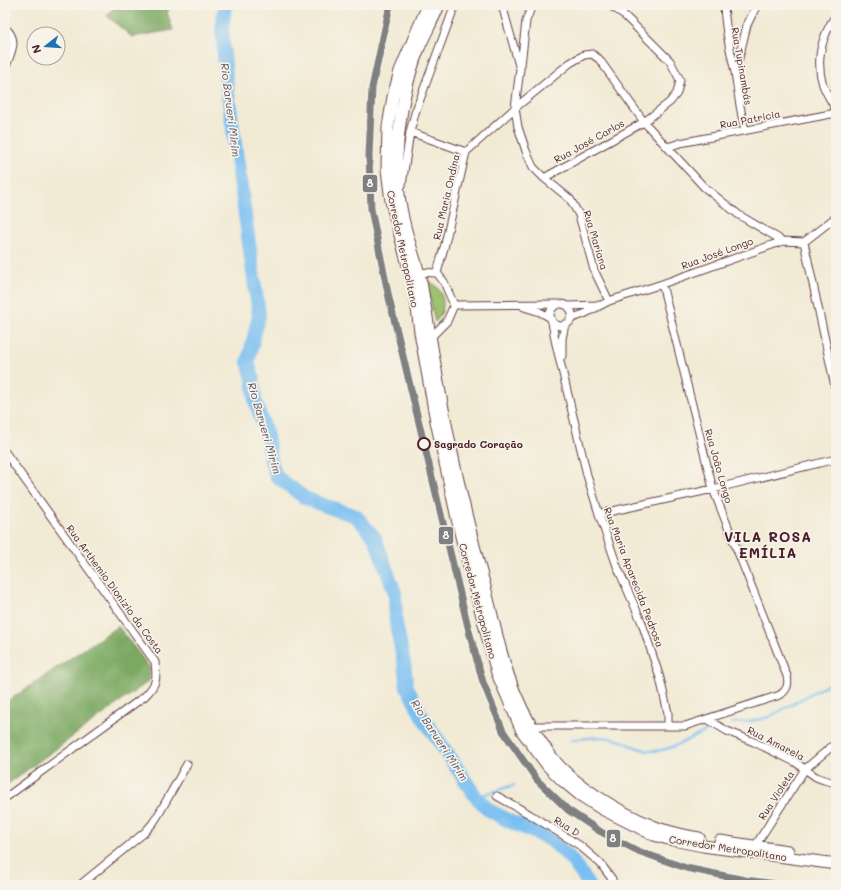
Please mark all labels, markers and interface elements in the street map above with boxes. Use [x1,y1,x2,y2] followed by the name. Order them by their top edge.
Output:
[26,26,66,66] north arrow
[728,26,756,106] street label: Rua Tupinambás
[28,43,44,55] text: N
[218,62,244,158] water label: Rio Barueri Mirim
[719,106,781,132] street label: Rua Patricia
[551,116,627,166] street label: Rua José Carlos
[429,153,463,241] street label: Rua Maria Ondina
[362,174,378,193] line badge: 8
[367,175,374,190] text: 8
[384,189,422,309] street label: Corredor Metropolitano
[580,209,612,271] street label: Rua Mariana
[679,233,755,272] street label: Rua José Longo
[245,380,285,476] water label: Rio Barueri Mirim
[702,427,736,505] street label: Rua João Longo
[417,437,431,451] marker: Sagrado Coração
[434,437,523,451] place label: Sagrado Coração
[601,505,667,649] street label: Rua Maria Aparecida Pedrosa
[63,522,167,656] street label: Rua Arthemio Dionizio da Costa
[438,526,454,545] line badge: 8
[443,527,450,542] text: 8
[724,527,812,562] district label: VILA ROSA EMÍLIA
[456,542,500,660] street label: Corredor Metropolitano
[408,696,472,784] water label: Rio Barueri Mirim
[745,723,807,763] street label: Rua Amarela
[755,768,797,822] street label: Rua Violeta
[551,813,583,839] street label: Rua D
[606,829,621,848] line badge: 8
[610,830,617,845] text: 8
[668,832,788,864] street label: Corredor Metropolitano

